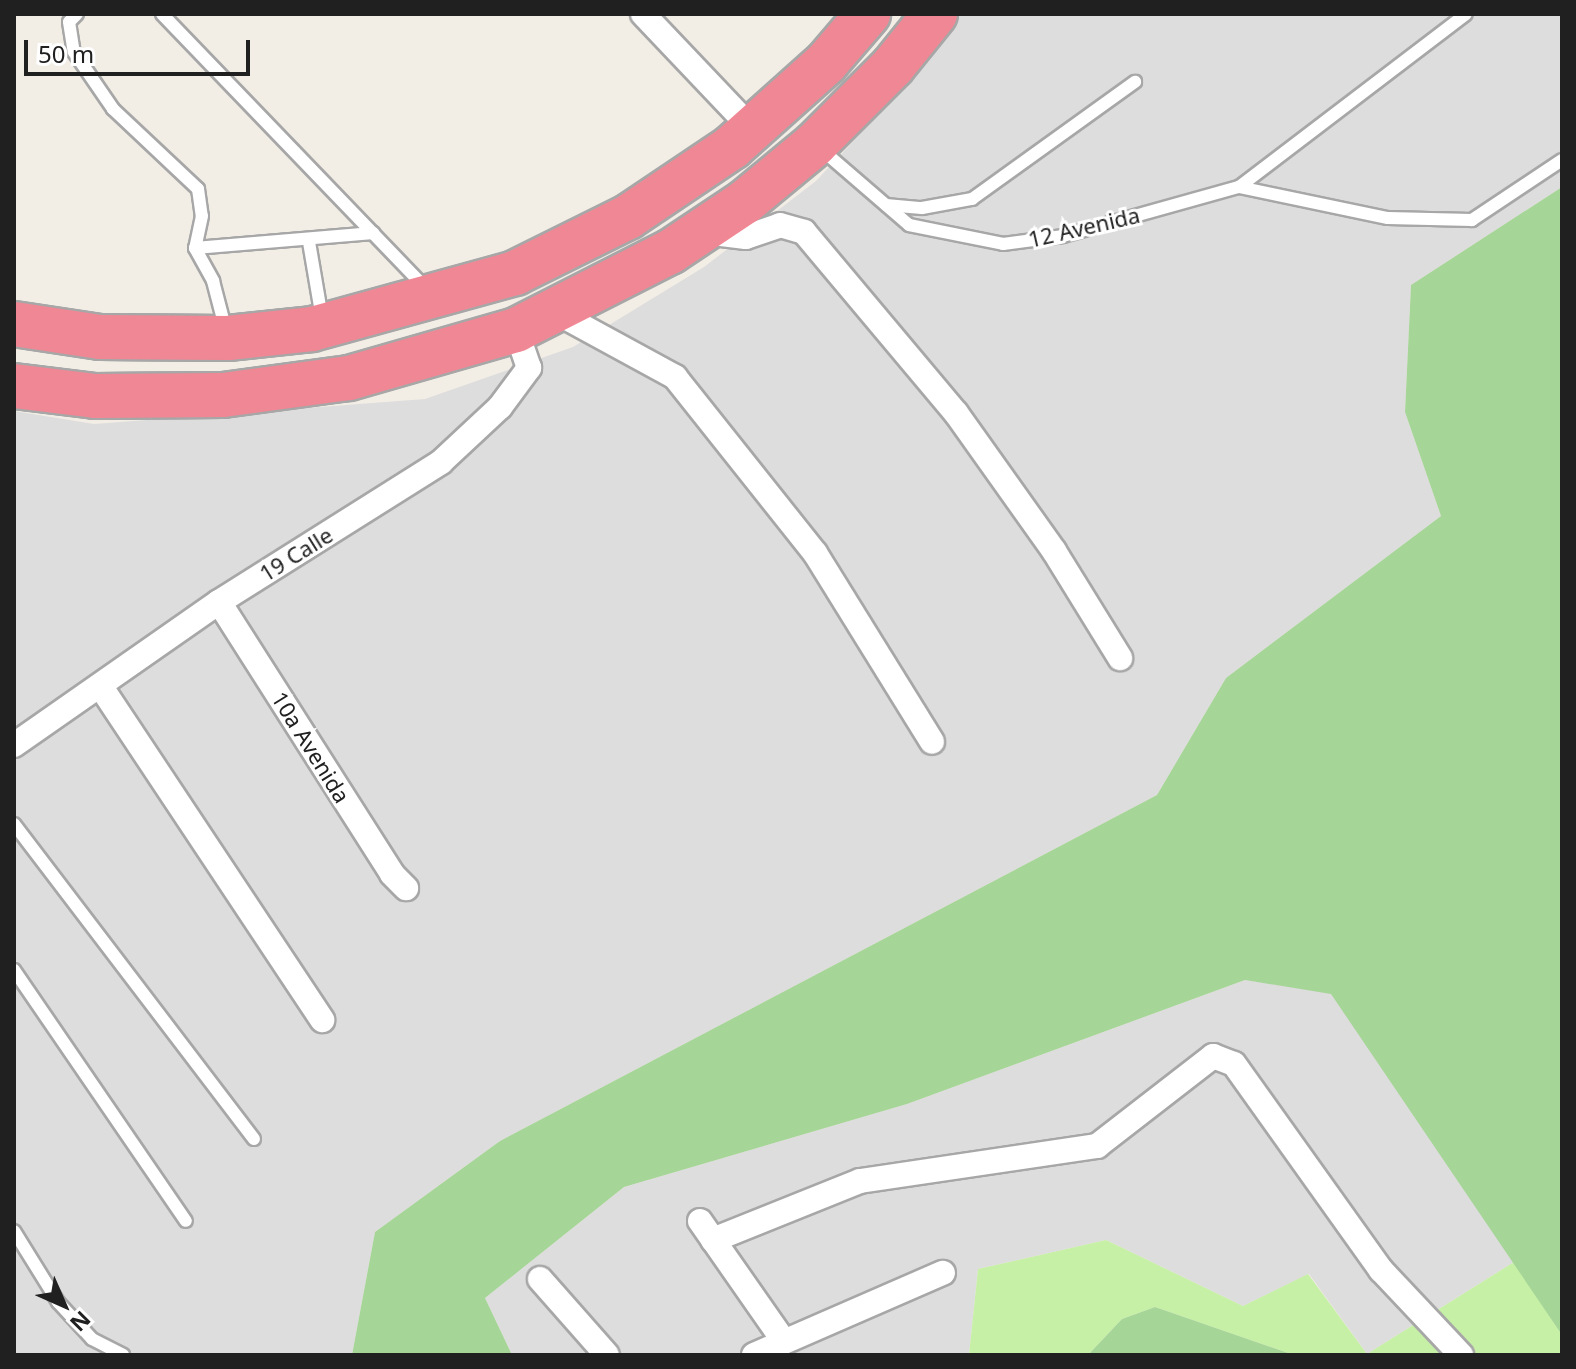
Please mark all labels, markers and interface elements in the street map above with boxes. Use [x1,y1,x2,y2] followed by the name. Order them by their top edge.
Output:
[28,24,254,74] scale bar
[38,37,94,70] text: 50 m
[1026,201,1142,253] street label: 12 Avenida
[255,521,337,587] street label: 19 Calle
[266,687,356,807] street label: 10a Avenida
[24,1265,104,1345] north arrow
[64,1305,98,1339] text: N

